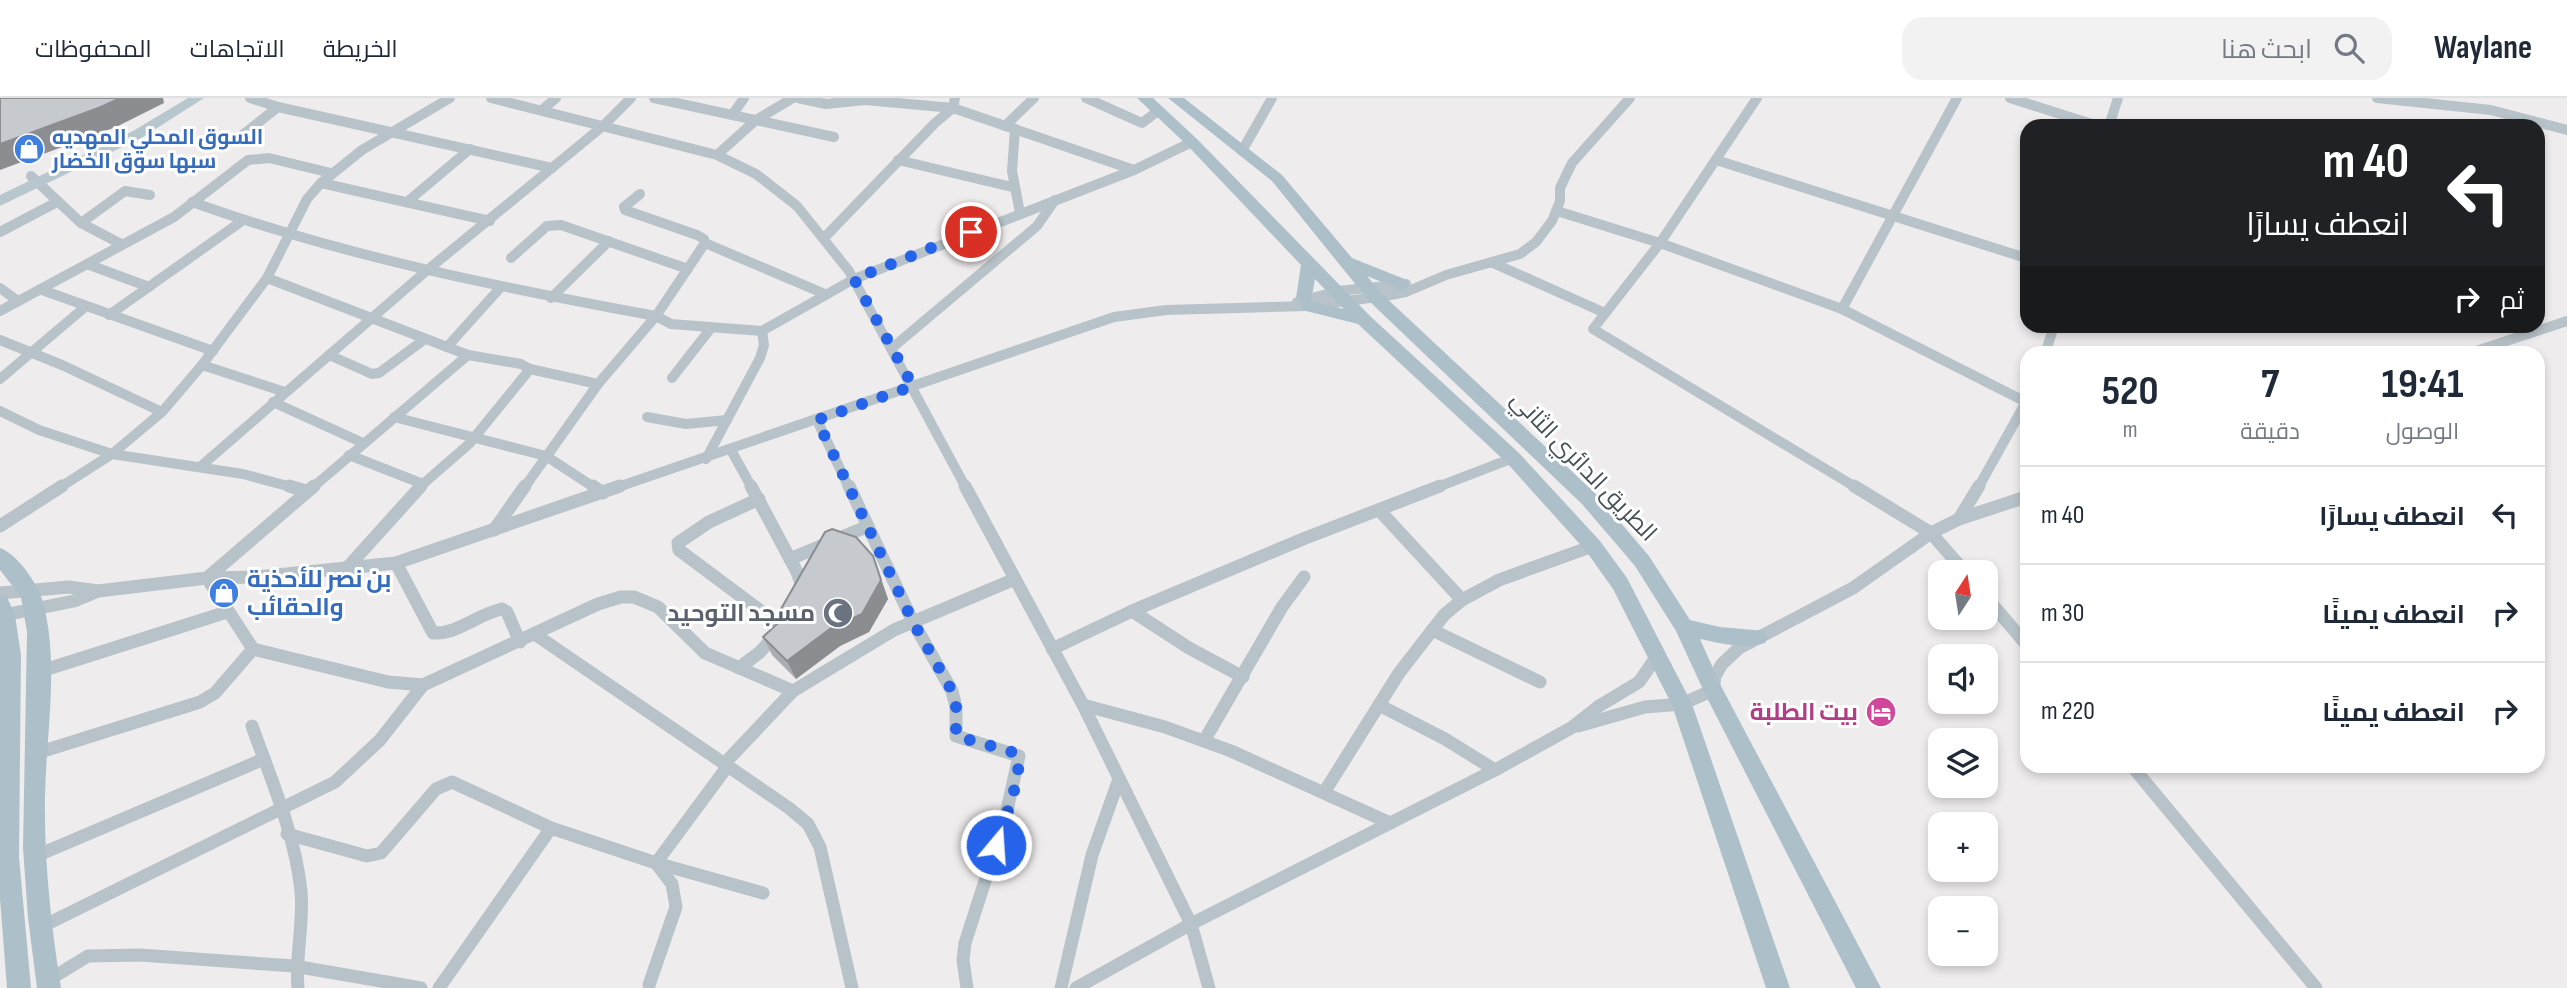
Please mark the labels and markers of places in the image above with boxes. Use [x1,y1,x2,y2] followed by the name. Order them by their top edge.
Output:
[51,125,263,174] place label: السوق المحلي المهديه سبها سوق الخضار
[12,132,46,166] shop icon: السوق المحلي المهديه سبها سوق الخضار
[941,202,1001,262] pin
[247,565,391,622] place label: بن نصر للأحذية والحقائب
[207,576,241,610] shop icon: بن نصر للأحذية والحقائب
[821,596,855,630] mosque icon: مسجد التوحيد
[667,599,815,628] place label: مسجد التوحيد
[1864,695,1898,729] hotel icon: بيت الطلبة
[1750,698,1858,727] place label: بيت الطلبة

